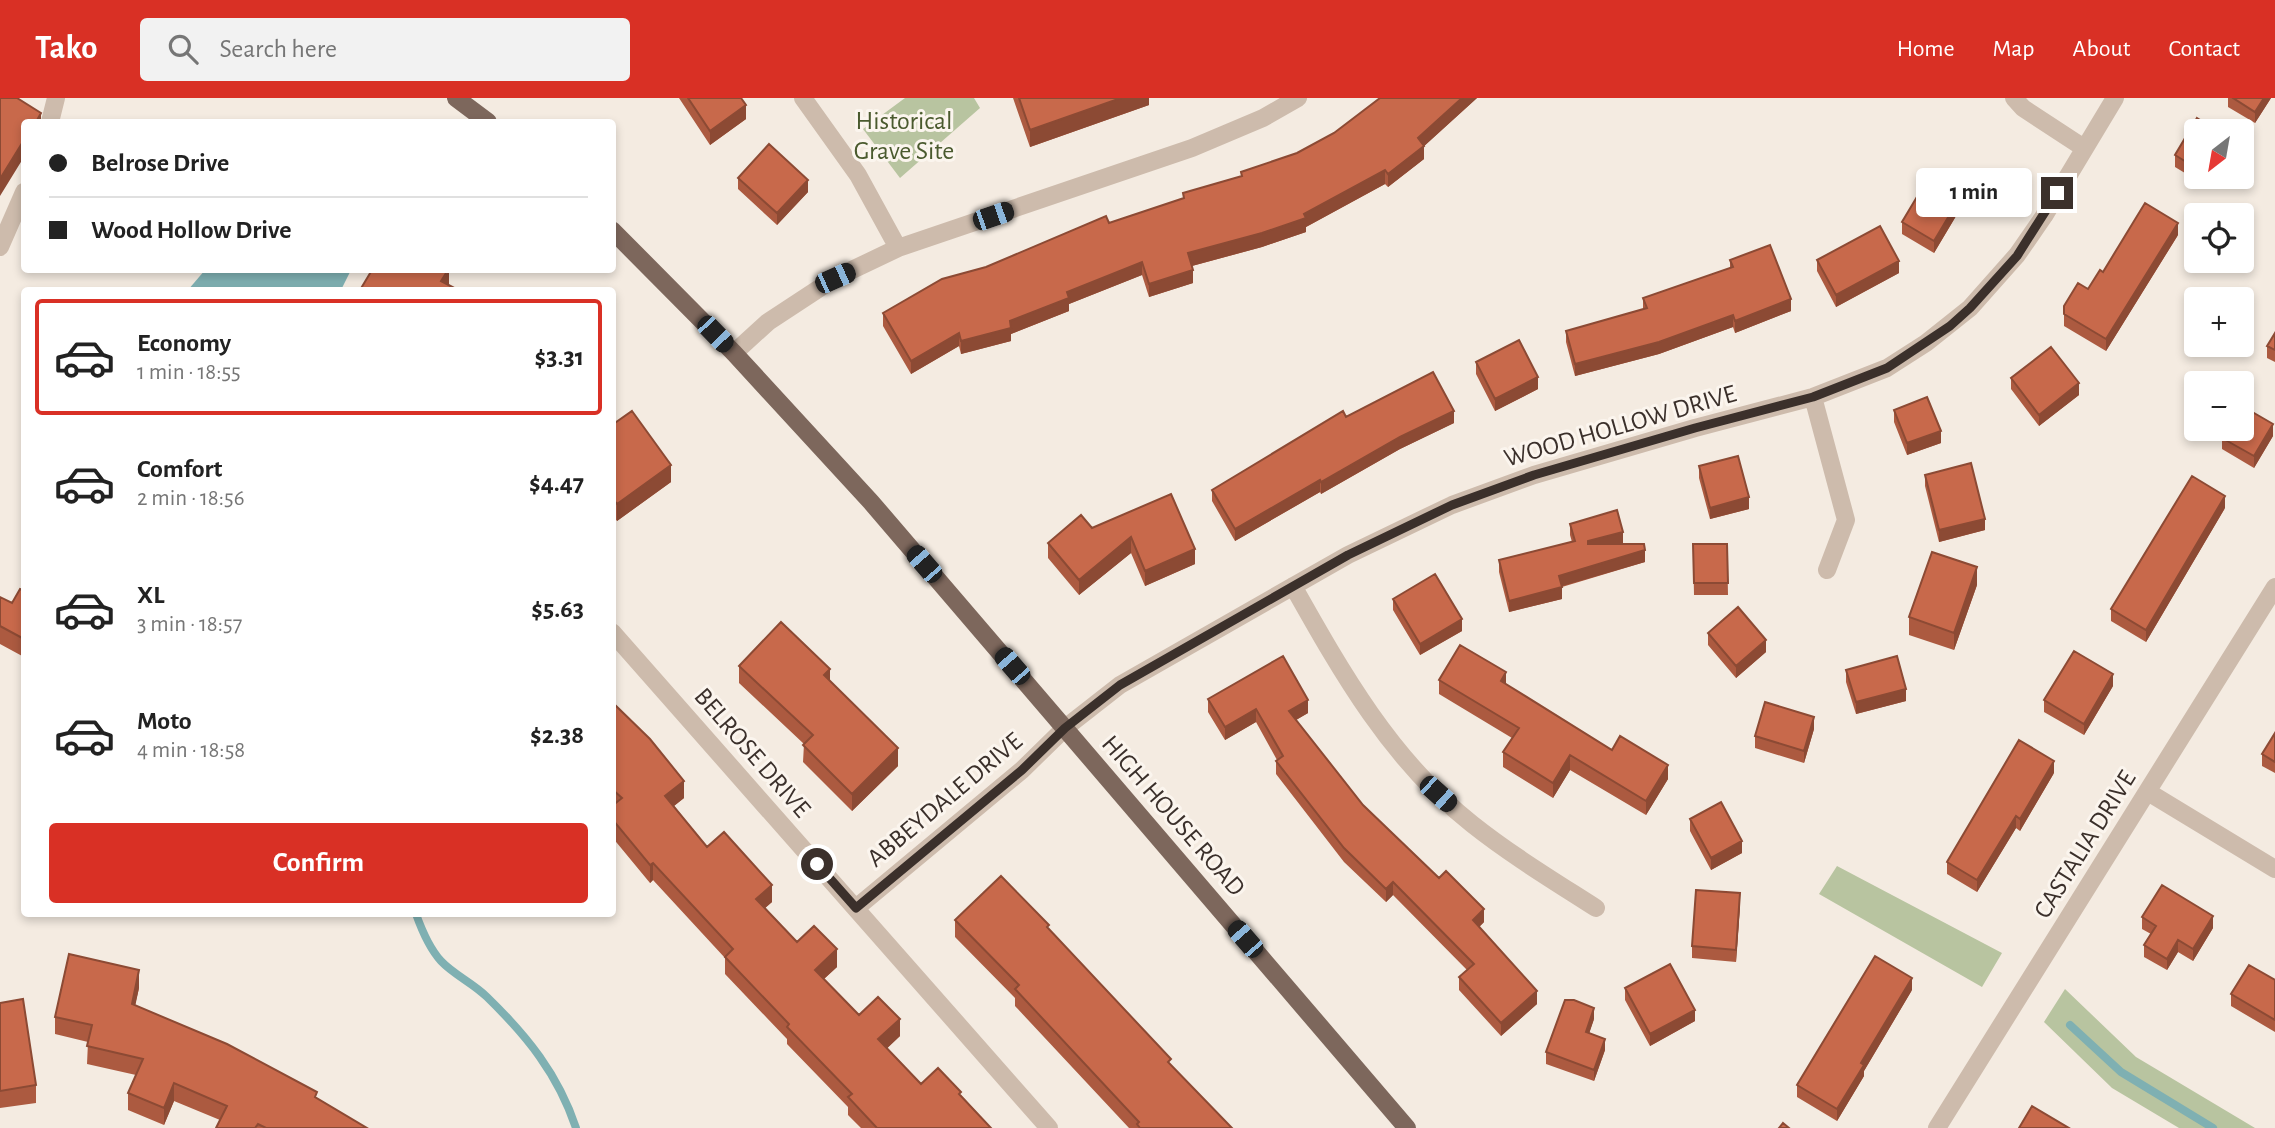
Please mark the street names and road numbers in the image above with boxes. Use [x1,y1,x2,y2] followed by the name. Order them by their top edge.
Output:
[1501,380,1739,472] street label: WOOD HOLLOW DRIVE
[689,683,815,822] street label: BELROSE DRIVE
[862,728,1027,872] street label: ABBEYDALE DRIVE
[1097,730,1250,901] street label: HIGH HOUSE ROAD
[2029,766,2141,923] street label: CASTALIA DRIVE

